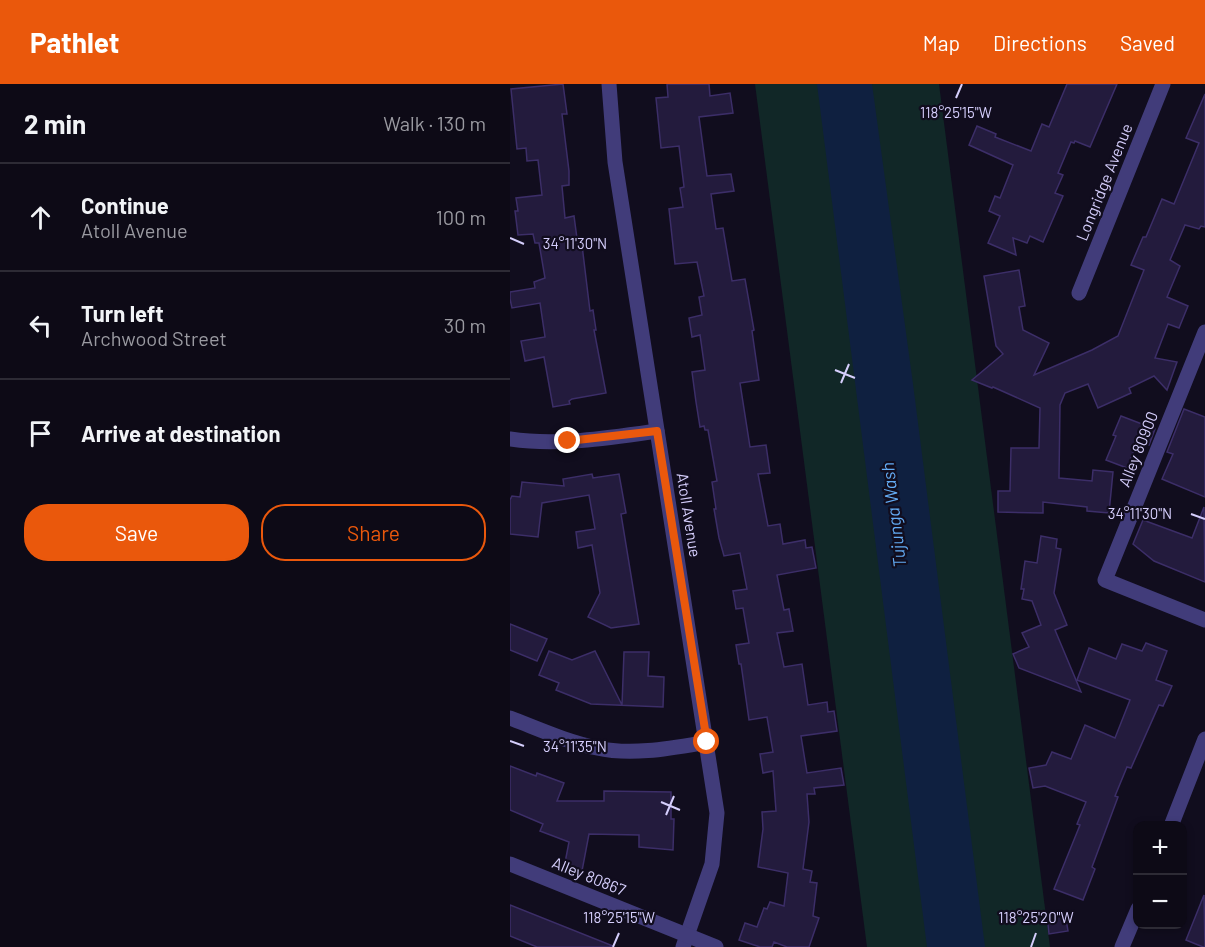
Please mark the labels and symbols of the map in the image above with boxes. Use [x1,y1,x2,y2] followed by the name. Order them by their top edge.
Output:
[920,103,992,121] text: 118°25'15"W
[1071,120,1136,243] street label: Longridge Avenue
[543,234,607,252] text: 34°11'30"N
[1114,408,1161,489] street label: Alley 80900
[554,427,580,453] route end
[876,461,910,569] water label: Tujunga Wash
[673,471,706,559] street label: Atoll Avenue
[1108,504,1172,522] text: 34°11'30"N
[693,728,719,754] route start
[543,737,607,755] text: 34°11'35"N
[550,852,629,899] street label: Alley 80867
[583,908,655,926] text: 118°25'15"W
[998,908,1074,926] text: 118°25'20"W

